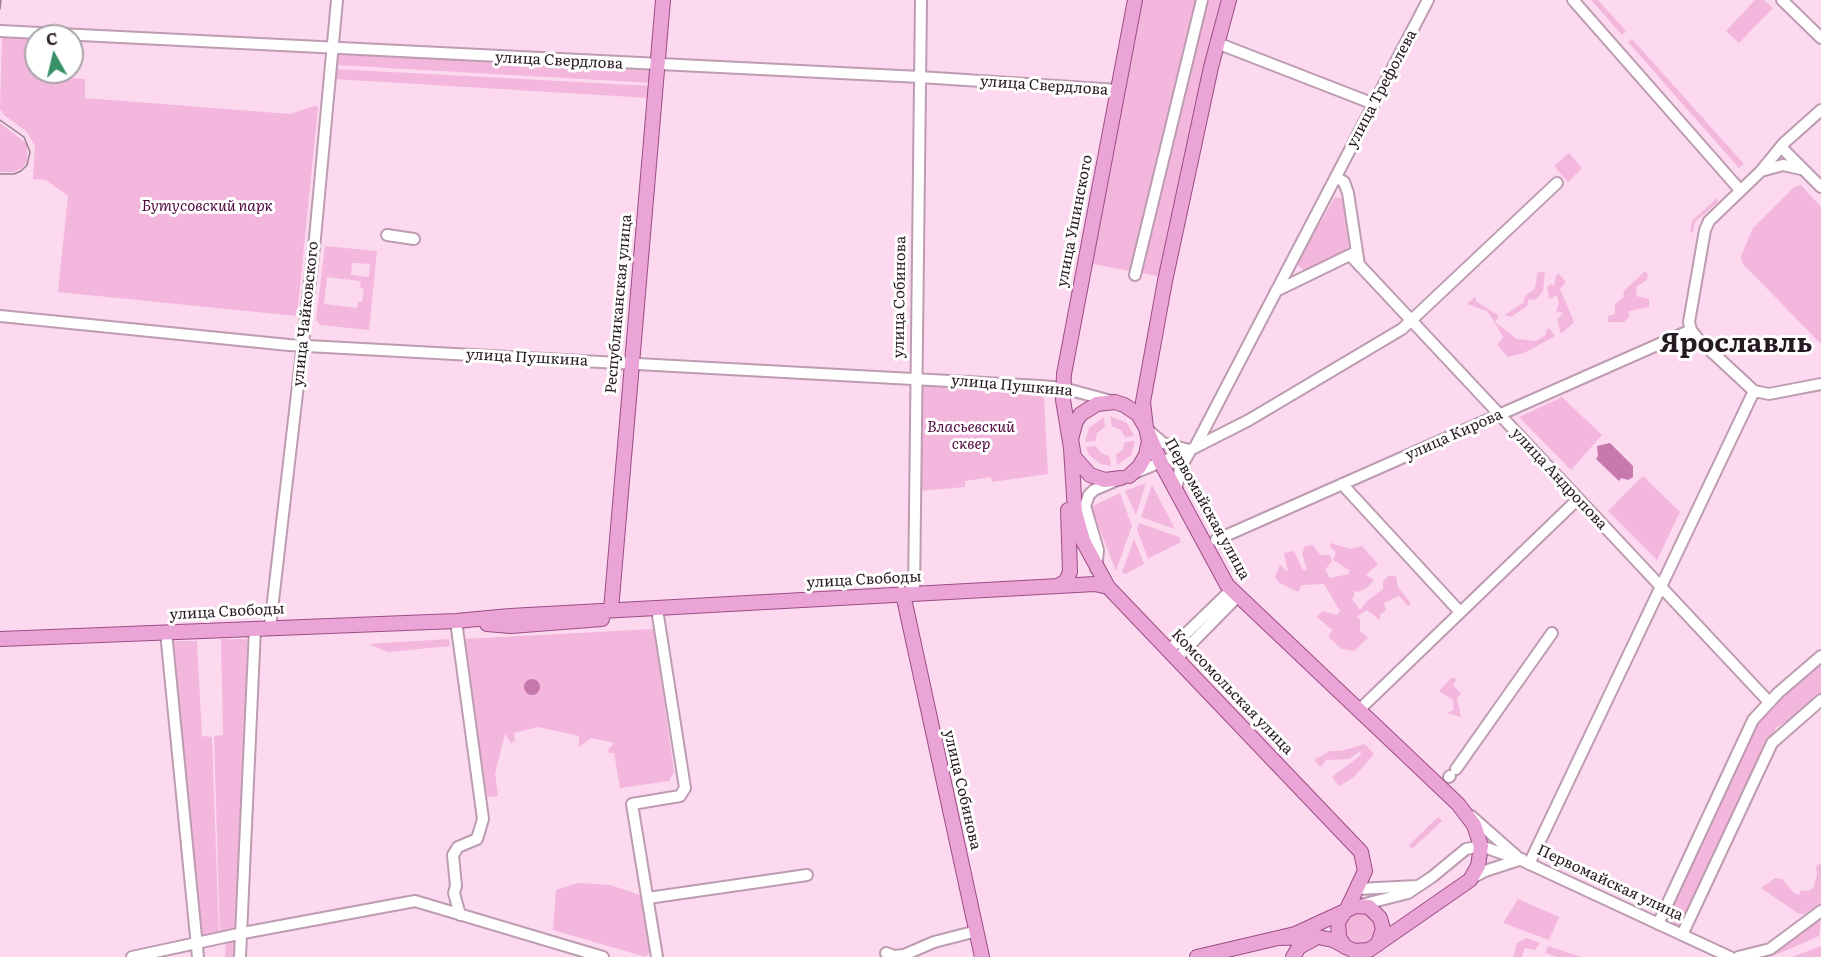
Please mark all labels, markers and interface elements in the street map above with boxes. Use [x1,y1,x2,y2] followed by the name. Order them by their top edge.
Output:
[24,24,84,84] north arrow
[44,25,59,51] text: С
[1343,27,1421,151] street label: улица Трефолева
[494,49,624,73] street label: улица Свердлова
[979,73,1109,99] street label: улица Свердлова
[1053,153,1097,289] street label: улица Ушинского
[141,198,273,216] park label: Бутусовский парк
[602,214,636,394] street label: Республиканская улица
[890,236,910,358] street label: улица Собинова
[289,240,323,388] street label: улица Чайковского
[1659,328,1813,360] district label: Ярославль
[466,346,588,370] street label: улица Пушкина
[950,372,1074,400] street label: улица Пушкина
[1403,405,1505,465] street label: улица Кирова
[927,419,1015,454] park label: Власьевский сквер
[1507,424,1611,534] street label: улица Андропова
[1161,435,1253,583] street label: Первомайская улица
[806,568,922,592] street label: улица Свободы
[169,600,285,624] street label: улица Свободы
[1167,626,1297,758] street label: Комсомольская улица
[939,728,985,852] street label: улица Собинова
[1534,841,1686,925] street label: Первомайская улица

